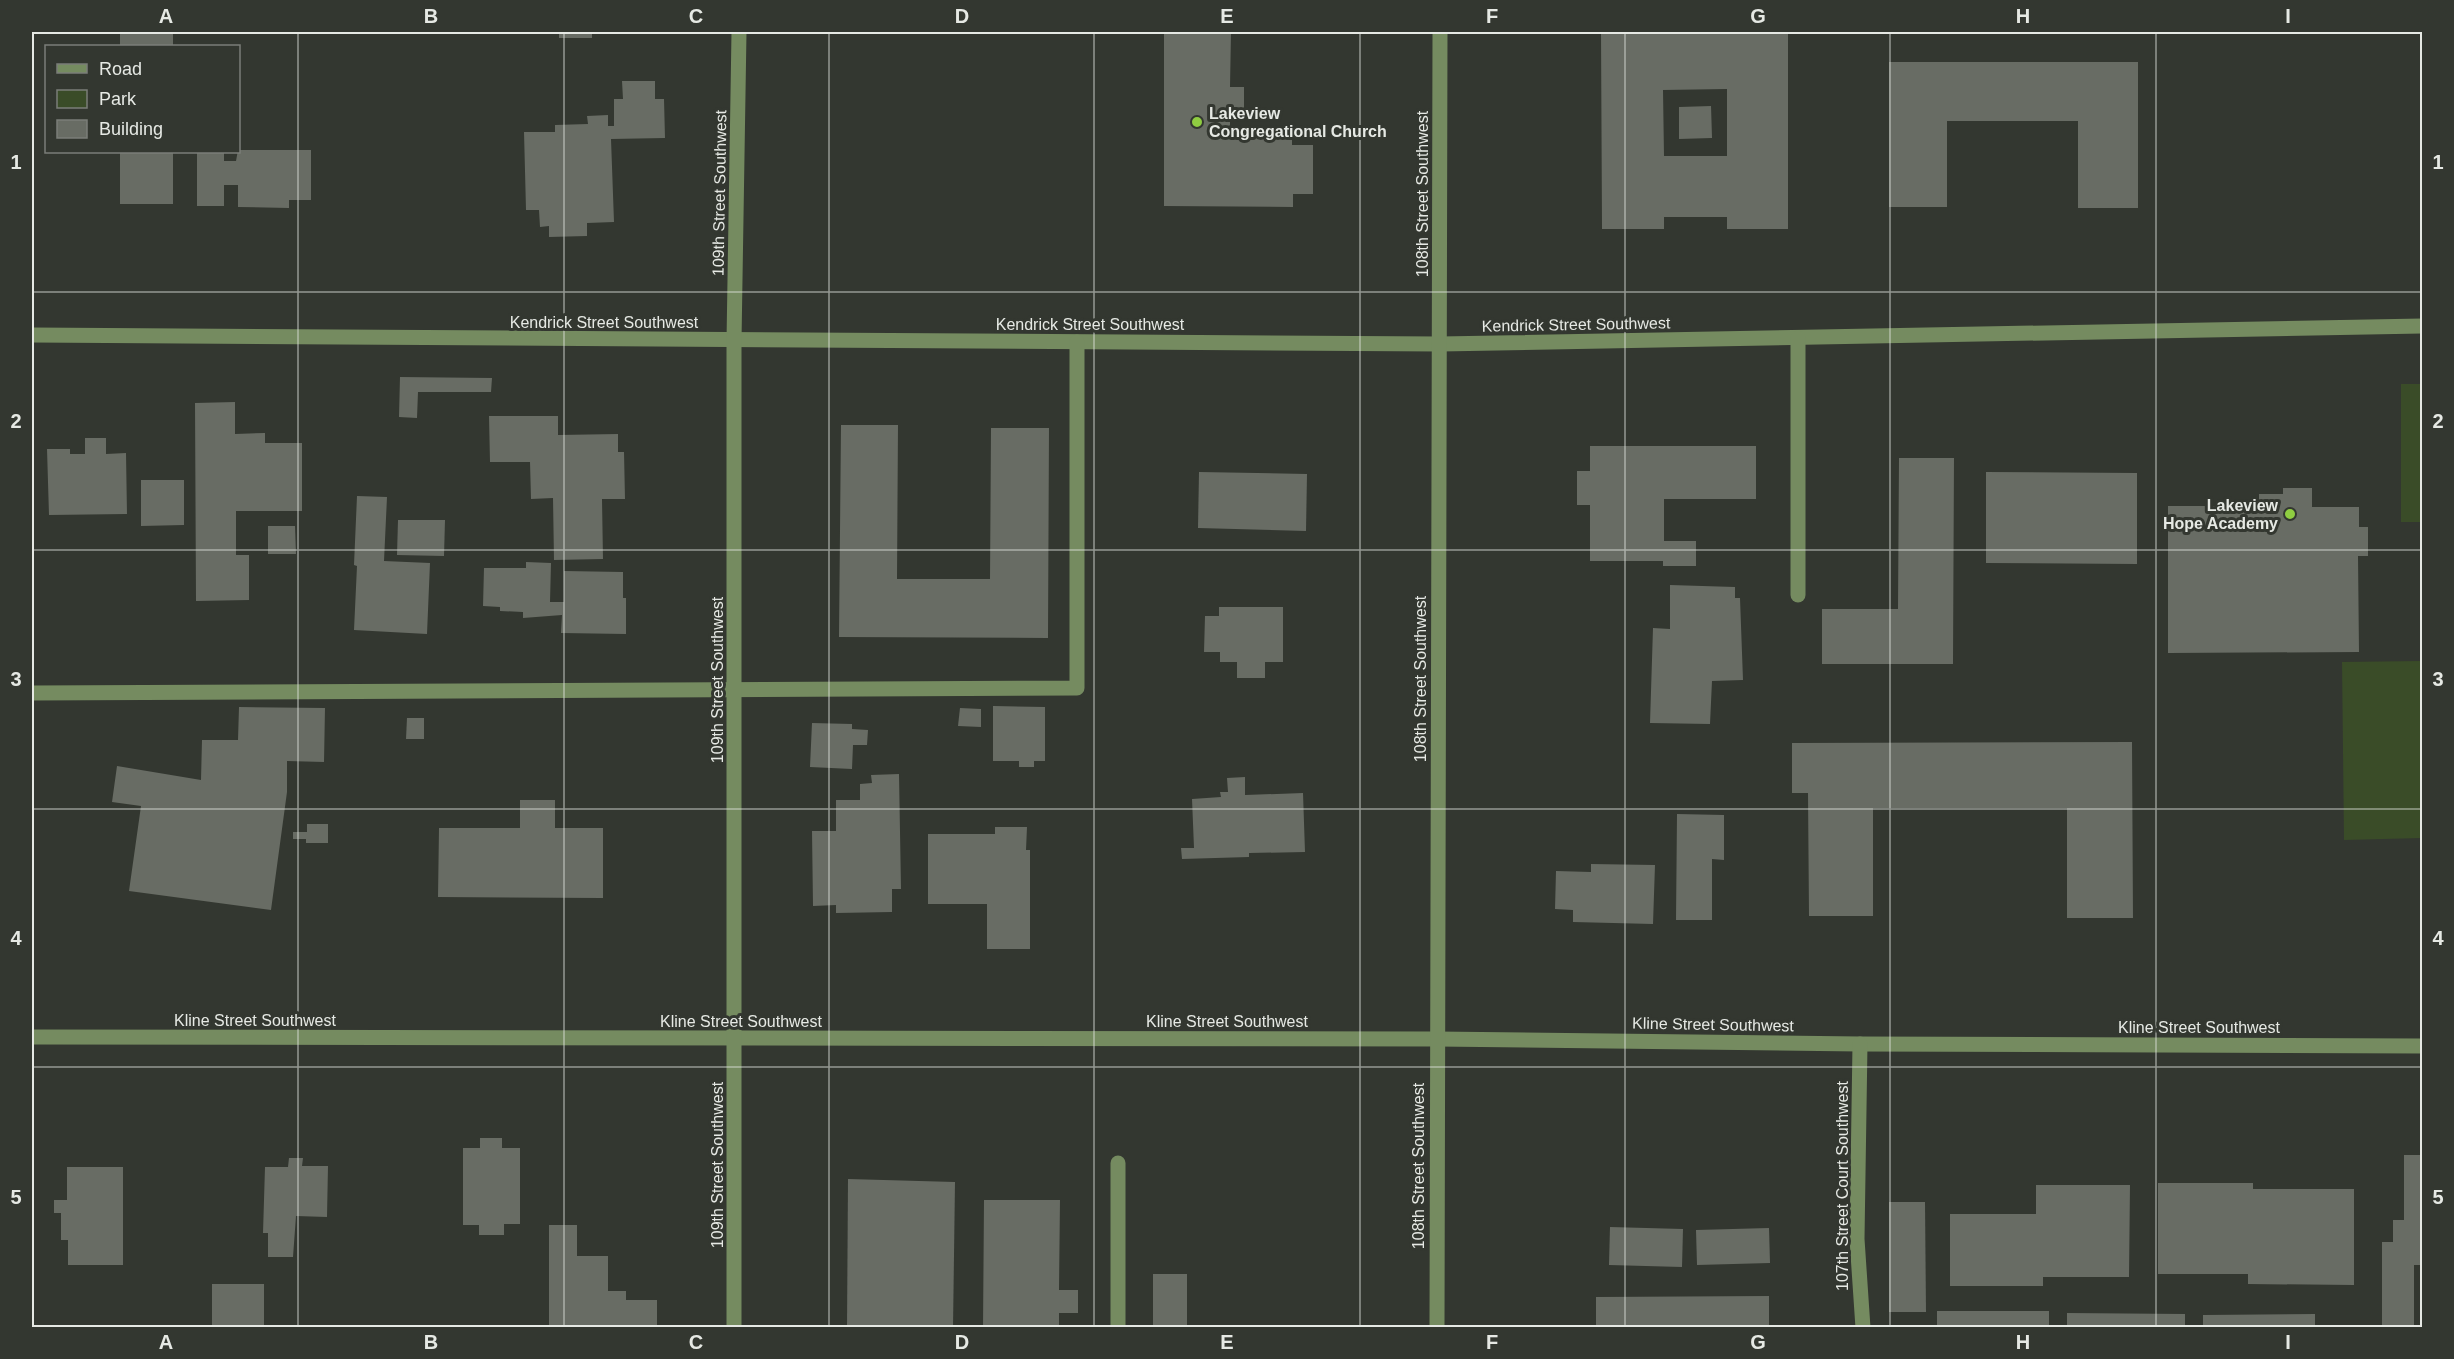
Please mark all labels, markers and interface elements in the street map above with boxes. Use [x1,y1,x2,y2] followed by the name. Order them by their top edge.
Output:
[159,5,173,27] text: A
[424,5,438,27] text: B
[689,5,703,27] text: C
[955,5,969,27] text: D
[1220,5,1234,27] text: E
[1486,5,1498,27] text: F
[1750,5,1766,27] text: G
[2016,5,2030,27] text: H
[2285,5,2291,27] text: I
[45,45,240,153] legend
[99,59,142,79] text: Road
[99,89,137,109] text: Park
[1209,105,1387,140] place label: Lakeview Congregational Church
[710,109,729,276] street label: 109th Street Southwest
[1414,110,1431,277] street label: 108th Street Southwest
[1190,115,1204,129] marker: Lakeview Congregational Church
[99,119,163,139] text: Building
[10,151,22,173] text: 1
[2432,151,2444,173] text: 1
[510,314,699,331] street label: Kendrick Street Southwest
[1482,314,1671,335] street label: Kendrick Street Southwest
[996,316,1185,333] street label: Kendrick Street Southwest
[10,410,22,432] text: 2
[2432,410,2444,432] text: 2
[2163,497,2279,532] place label: Lakeview Hope Academy
[2283,507,2297,521] marker: Lakeview Hope Academy
[1412,595,1429,762] street label: 108th Street Southwest
[709,596,726,763] street label: 109th Street Southwest
[10,668,22,690] text: 3
[2432,668,2444,690] text: 3
[10,927,22,949] text: 4
[2432,927,2444,949] text: 4
[174,1012,336,1029] street label: Kline Street Southwest
[660,1013,822,1030] street label: Kline Street Southwest
[1146,1013,1308,1030] street label: Kline Street Southwest
[1632,1015,1795,1034] street label: Kline Street Southwest
[2118,1019,2280,1036] street label: Kline Street Southwest
[709,1081,726,1248] street label: 109th Street Southwest
[1834,1081,1851,1291] street label: 107th Street Court Southwest
[1410,1082,1427,1249] street label: 108th Street Southwest
[10,1186,22,1208] text: 5
[2432,1186,2444,1208] text: 5
[159,1331,173,1353] text: A
[424,1331,438,1353] text: B
[689,1331,703,1353] text: C
[955,1331,969,1353] text: D
[1220,1331,1234,1353] text: E
[1486,1331,1498,1353] text: F
[1750,1331,1766,1353] text: G
[2016,1331,2030,1353] text: H
[2285,1331,2291,1353] text: I

